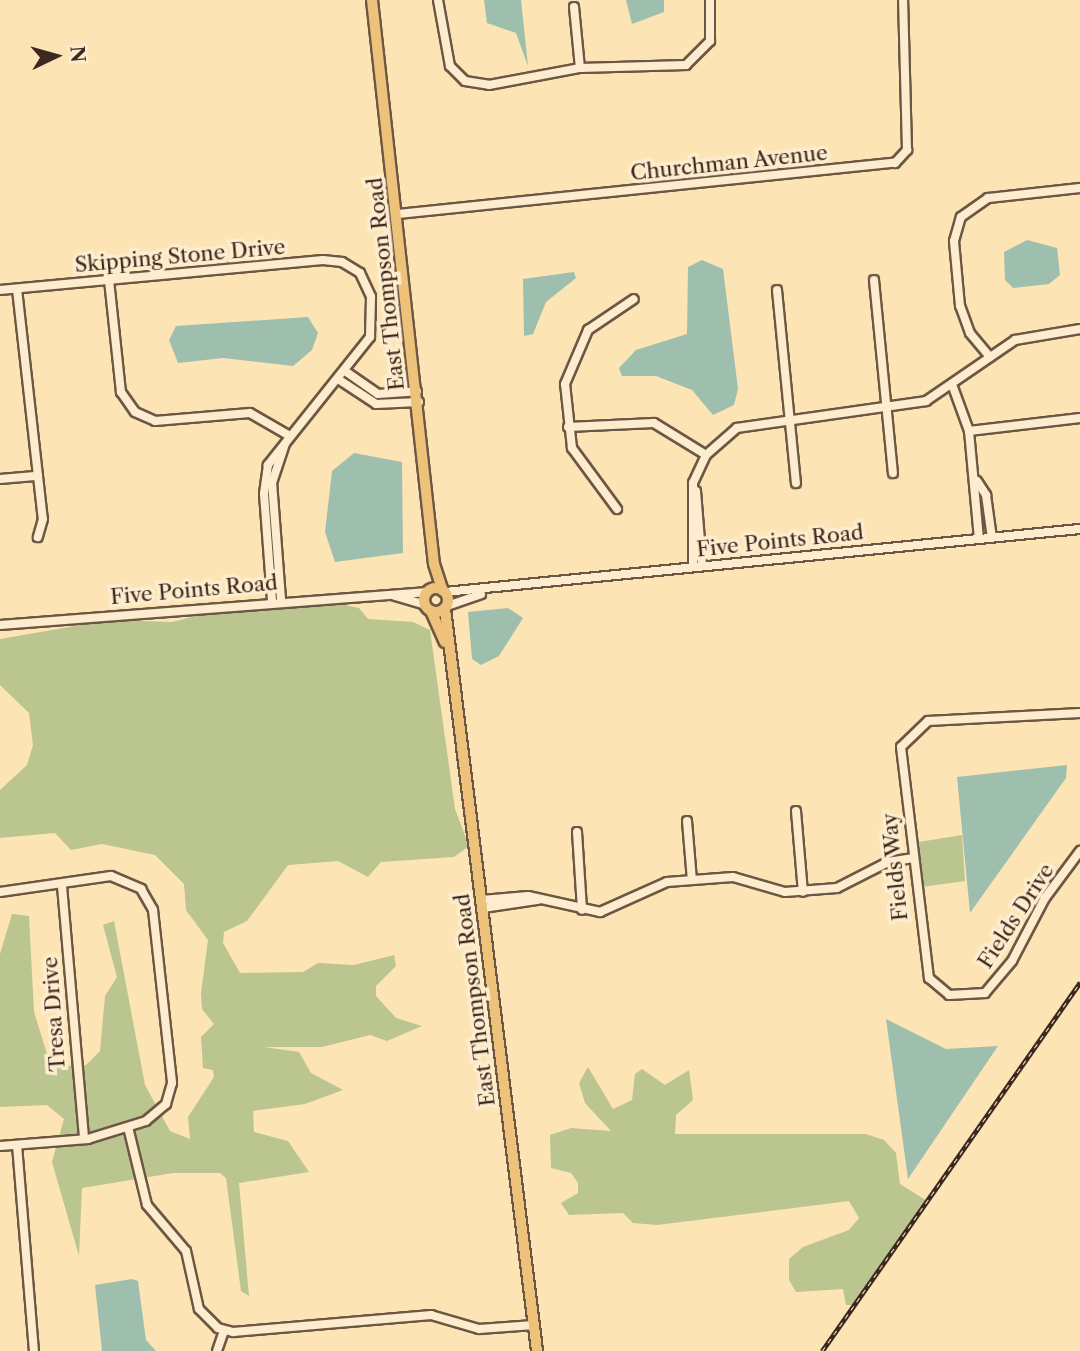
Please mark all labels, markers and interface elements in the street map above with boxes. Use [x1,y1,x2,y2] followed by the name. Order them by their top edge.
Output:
[21,21,91,91] north arrow
[65,45,90,63] text: N
[629,140,829,186] street label: Churchman Avenue
[362,176,410,392] street label: East Thompson Road
[74,234,286,278] street label: Skipping Stone Drive
[695,520,865,562] street label: Five Points Road
[109,570,279,610] street label: Five Points Road
[877,812,913,922] street label: Fields Way
[973,859,1059,973] street label: Fields Drive
[449,892,501,1108] street label: East Thompson Road
[37,956,71,1072] street label: Tresa Drive

